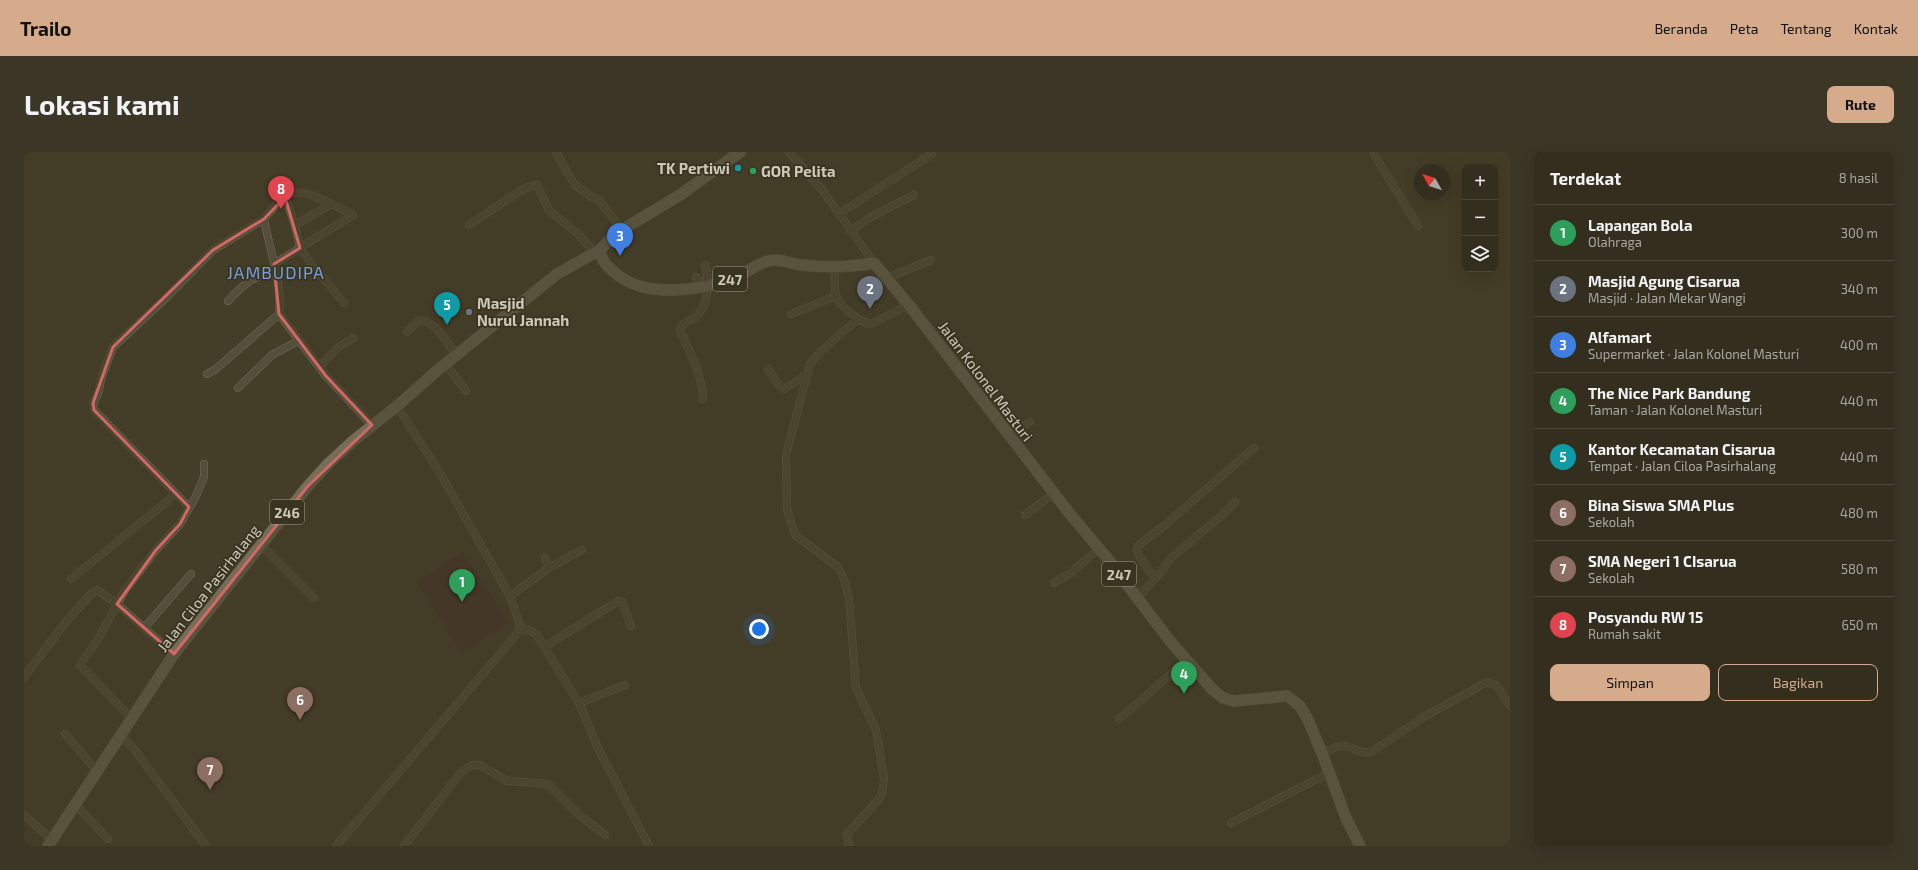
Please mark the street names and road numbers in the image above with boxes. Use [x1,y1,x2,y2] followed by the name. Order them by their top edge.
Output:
[713,267,747,291] road number: 247
[935,317,1037,445] street label: Jalan Kolonel Masturi
[270,500,304,524] road number: 246
[153,520,264,655] street label: Jalan Ciloa Pasirhalang
[1102,562,1136,586] road number: 247

